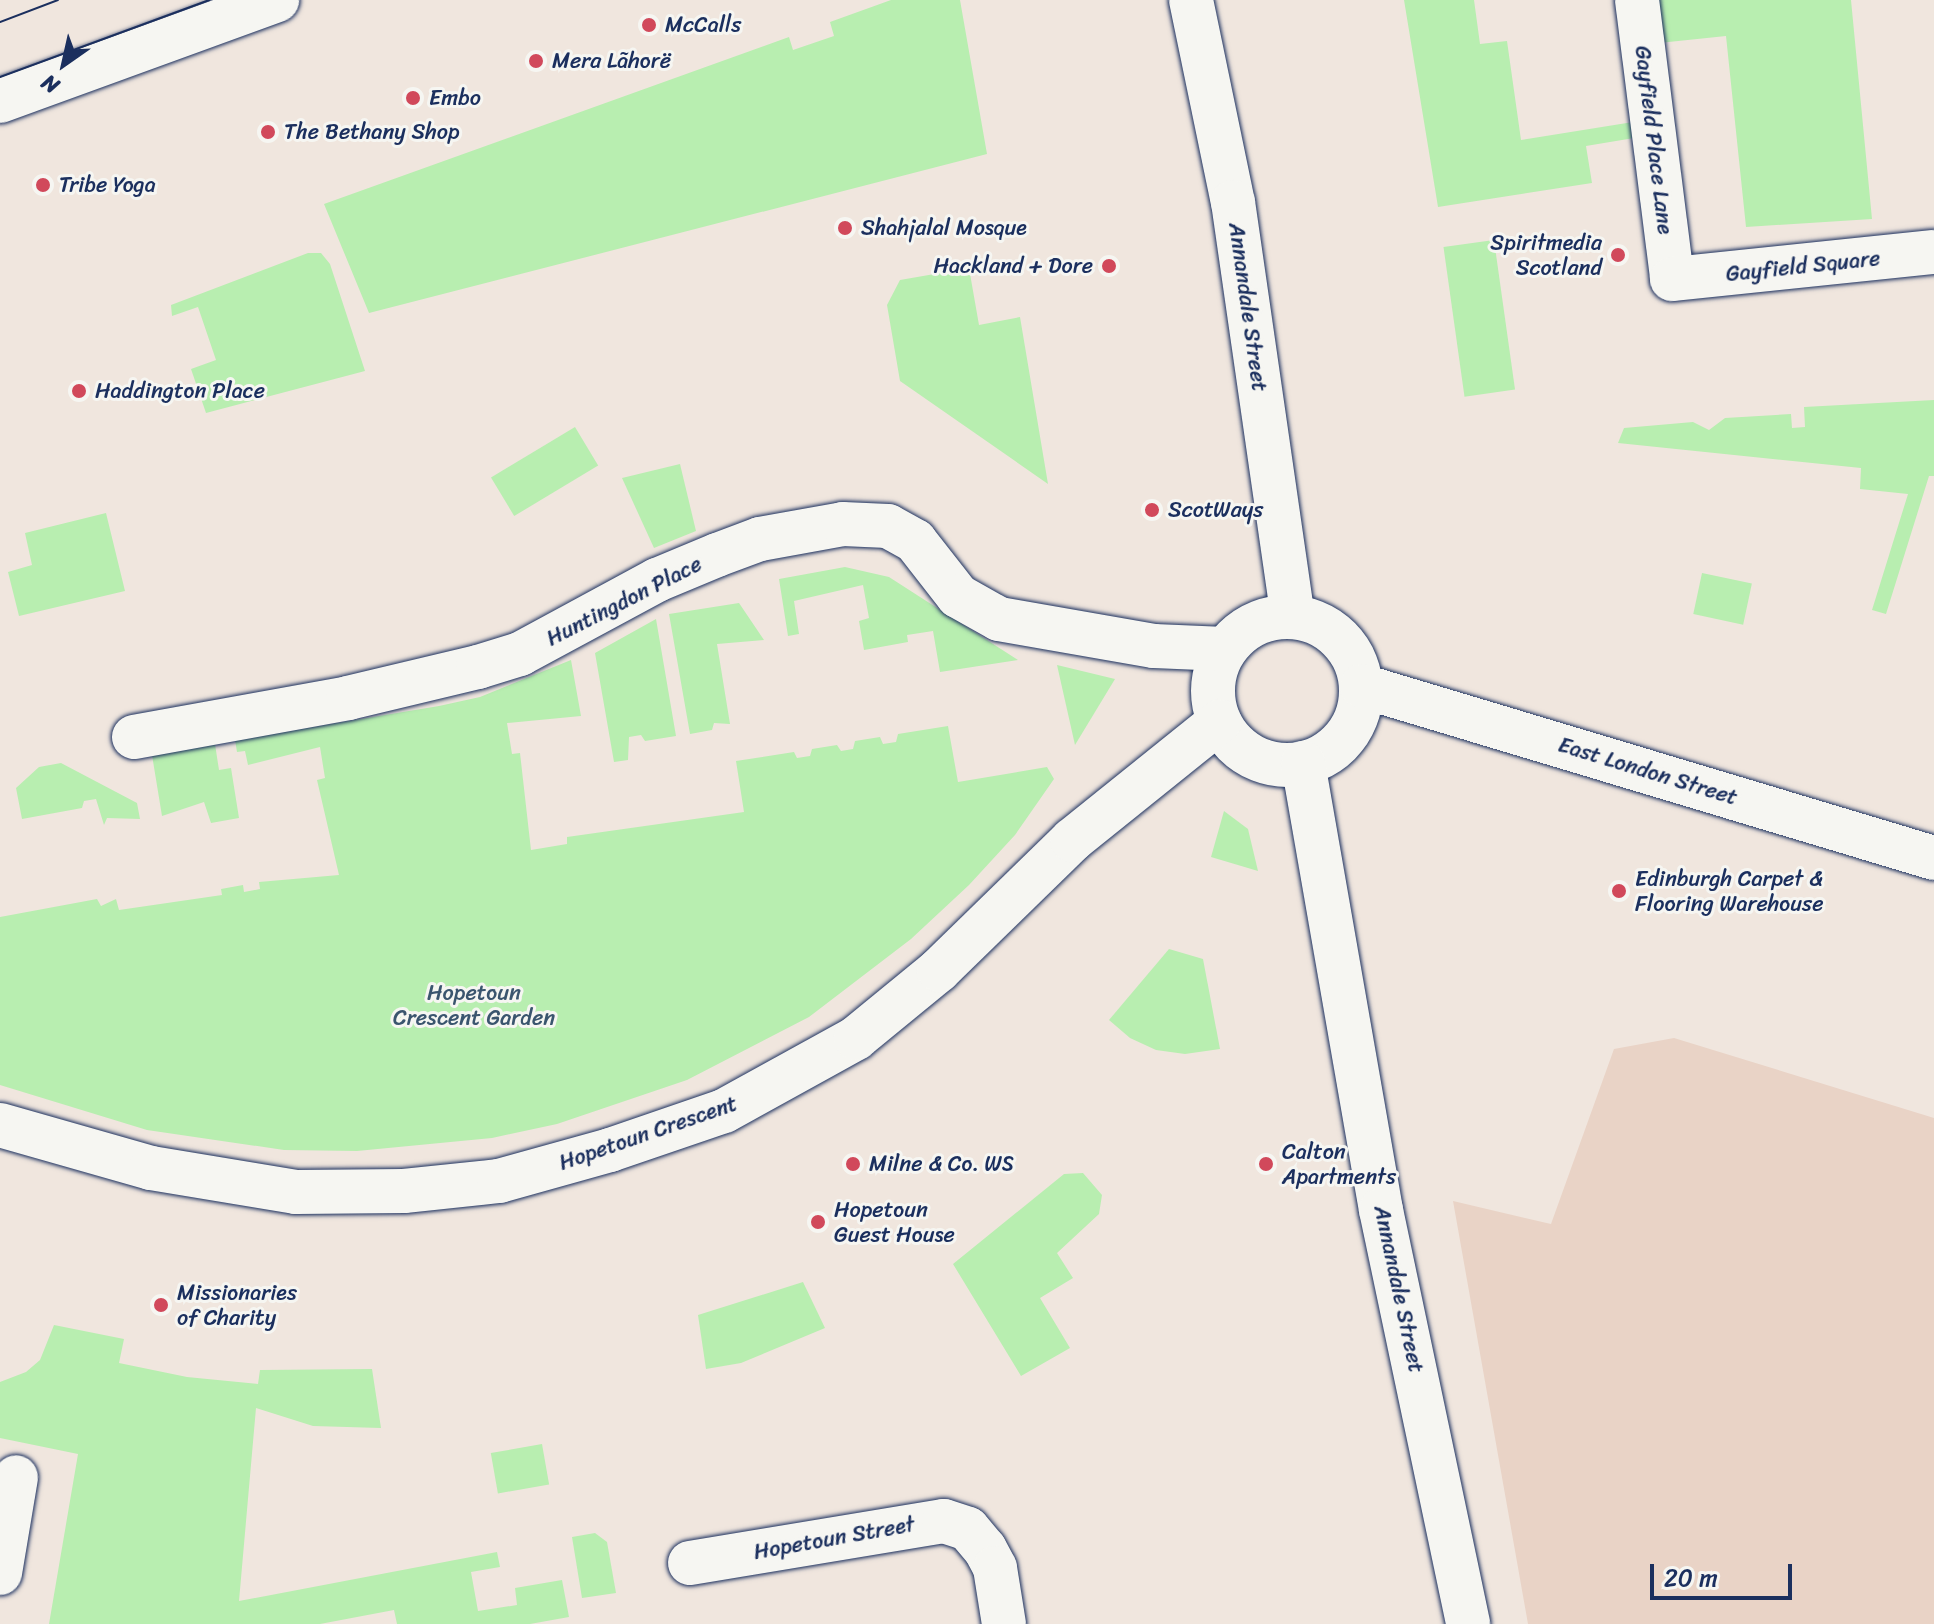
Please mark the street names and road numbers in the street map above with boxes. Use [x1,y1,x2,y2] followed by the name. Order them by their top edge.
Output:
[1629,44,1679,236] street label: Gayfield Place Lane
[1223,221,1273,393] street label: Annandale Street
[1725,245,1881,287] street label: Gayfield Square
[542,550,706,652] street label: Huntingdon Place
[1555,731,1741,811] street label: East London Street
[555,1090,741,1176] street label: Hopetoun Crescent
[1368,1203,1430,1375] street label: Annandale Street
[751,1511,917,1565] street label: Hopetoun Street

